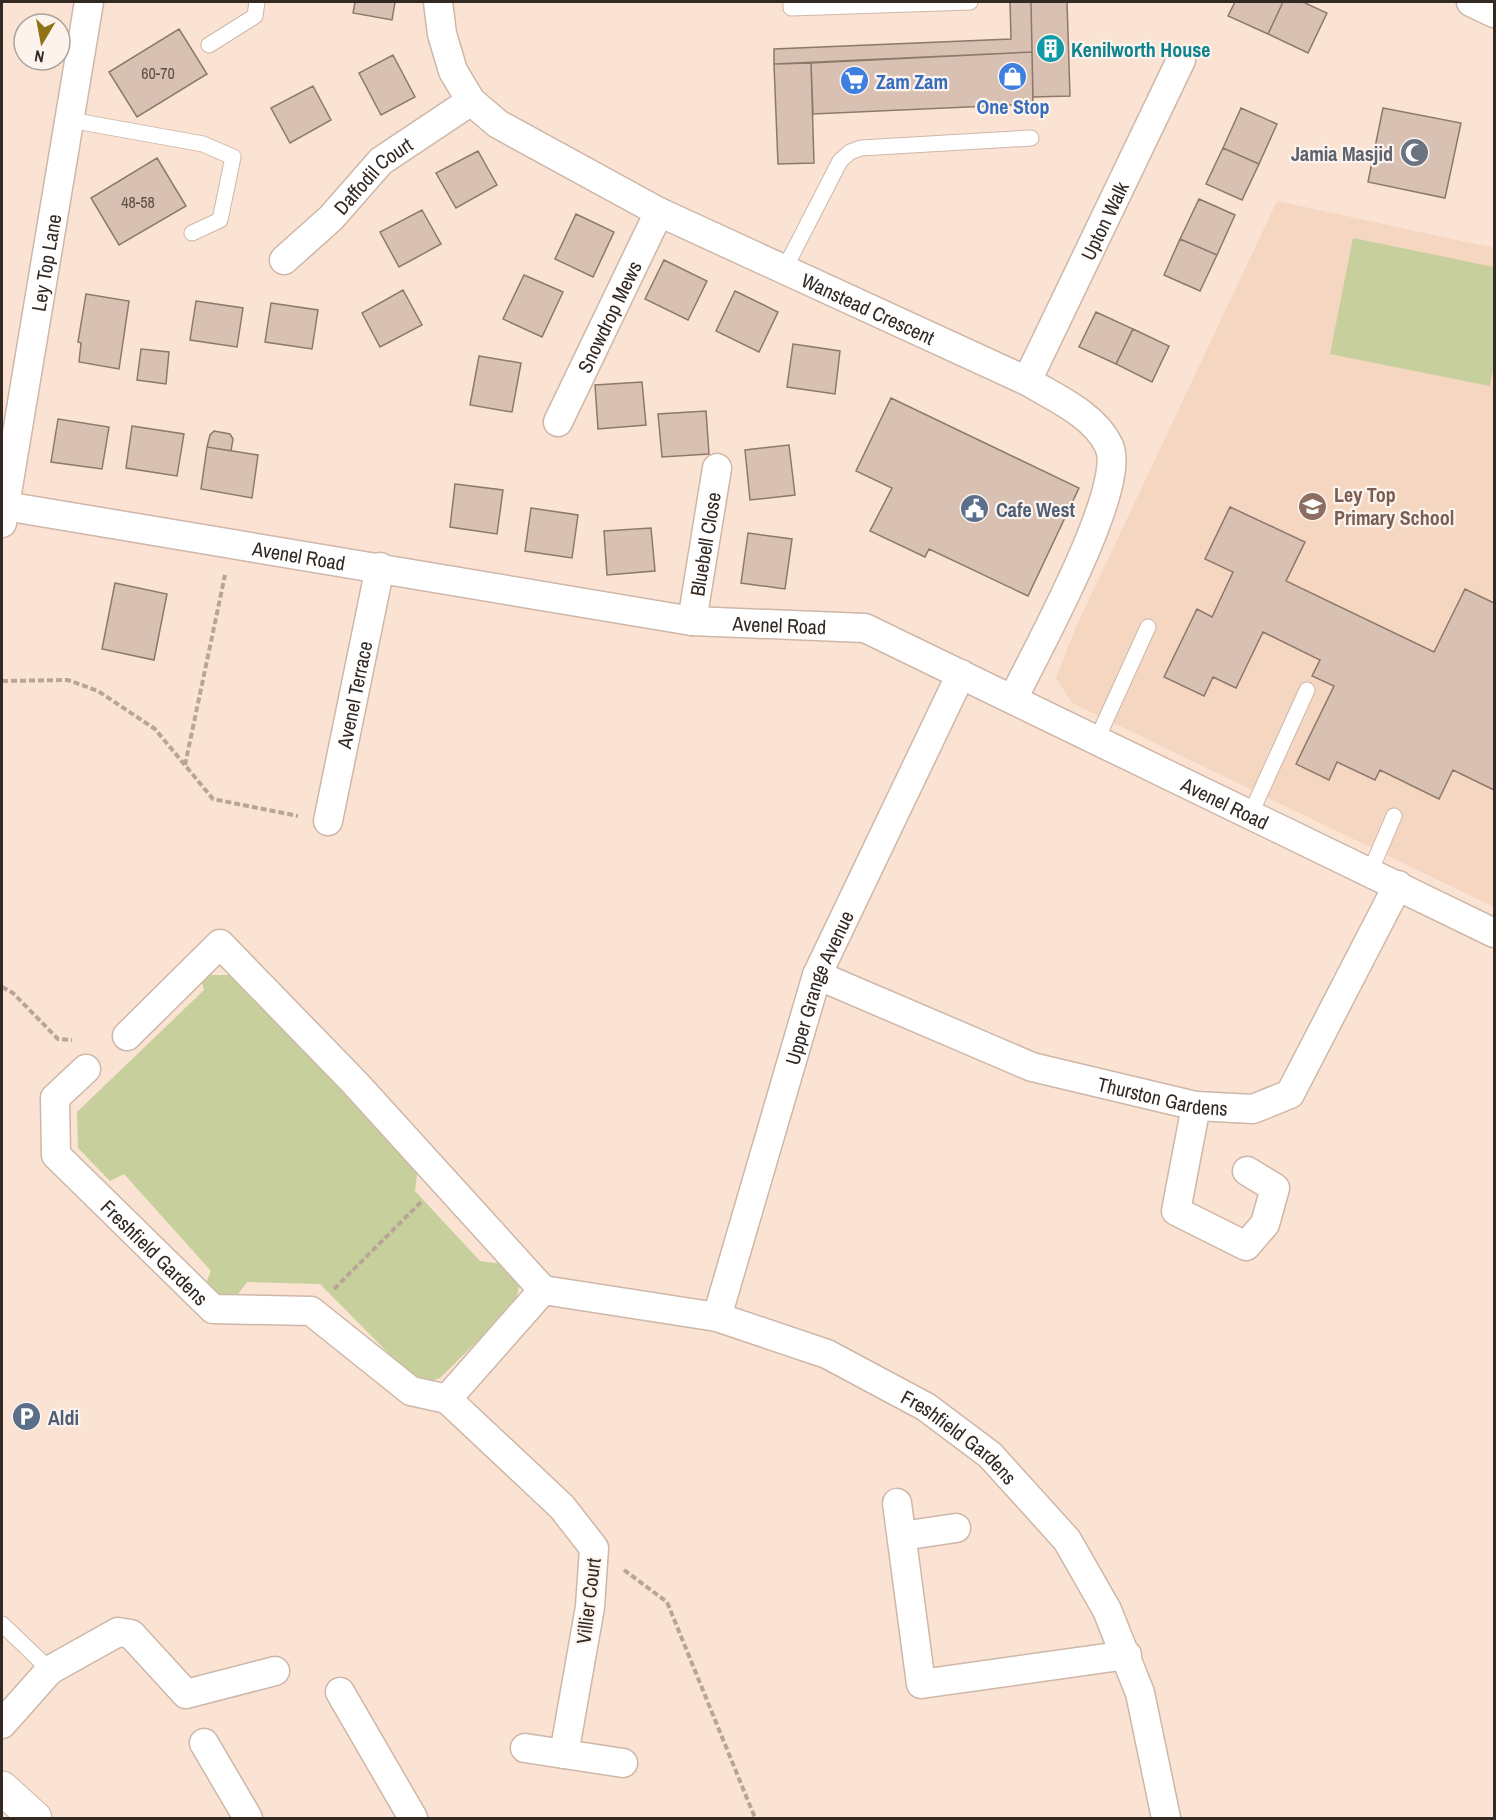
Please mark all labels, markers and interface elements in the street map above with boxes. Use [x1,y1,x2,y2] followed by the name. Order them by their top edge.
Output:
[12,12,72,72] north arrow
[1034,33,1066,65] building icon: Kenilworth House
[1071,36,1210,63] place label: Kenilworth House
[33,45,46,68] text: N
[997,60,1029,92] shop icon: One Stop
[141,62,175,84] house number: 60-70
[839,65,871,97] supermarket icon: Zam Zam
[876,68,948,95] place label: Zam Zam
[977,93,1049,120] place label: One Stop
[327,130,418,220] street label: Daffodil Court
[1398,137,1430,169] mosque icon: Jamia Masjid
[1291,140,1393,167] place label: Jamia Masjid
[1074,176,1135,264] street label: Upton Walk
[121,191,155,213] house number: 48-58
[24,212,67,313] street label: Ley Top Lane
[570,256,647,377] street label: Snowdrop Mews
[797,266,939,350] street label: Wanstead Crescent
[1334,481,1454,531] place label: Ley Top Primary School
[683,490,726,598] street label: Bluebell Close
[1297,490,1329,522] school or university icon: Ley Top Primary School
[959,493,991,525] public building icon: Cafe West
[996,496,1076,523] place label: Cafe West
[250,534,347,576] street label: Avenel Road
[731,609,827,640] street label: Avenel Road
[330,639,378,752] street label: Avenel Terrace
[1176,770,1273,835] street label: Avenel Road
[778,906,859,1068] street label: Upper Grange Avenue
[1095,1070,1228,1121] street label: Thurston Gardens
[95,1193,214,1311] street label: Freshfield Gardens
[897,1383,1023,1490] street label: Freshfield Gardens
[11,1401,43,1433] parking icon: Aldi
[48,1404,79,1431] place label: Aldi
[569,1556,607,1645] street label: Villier Court

